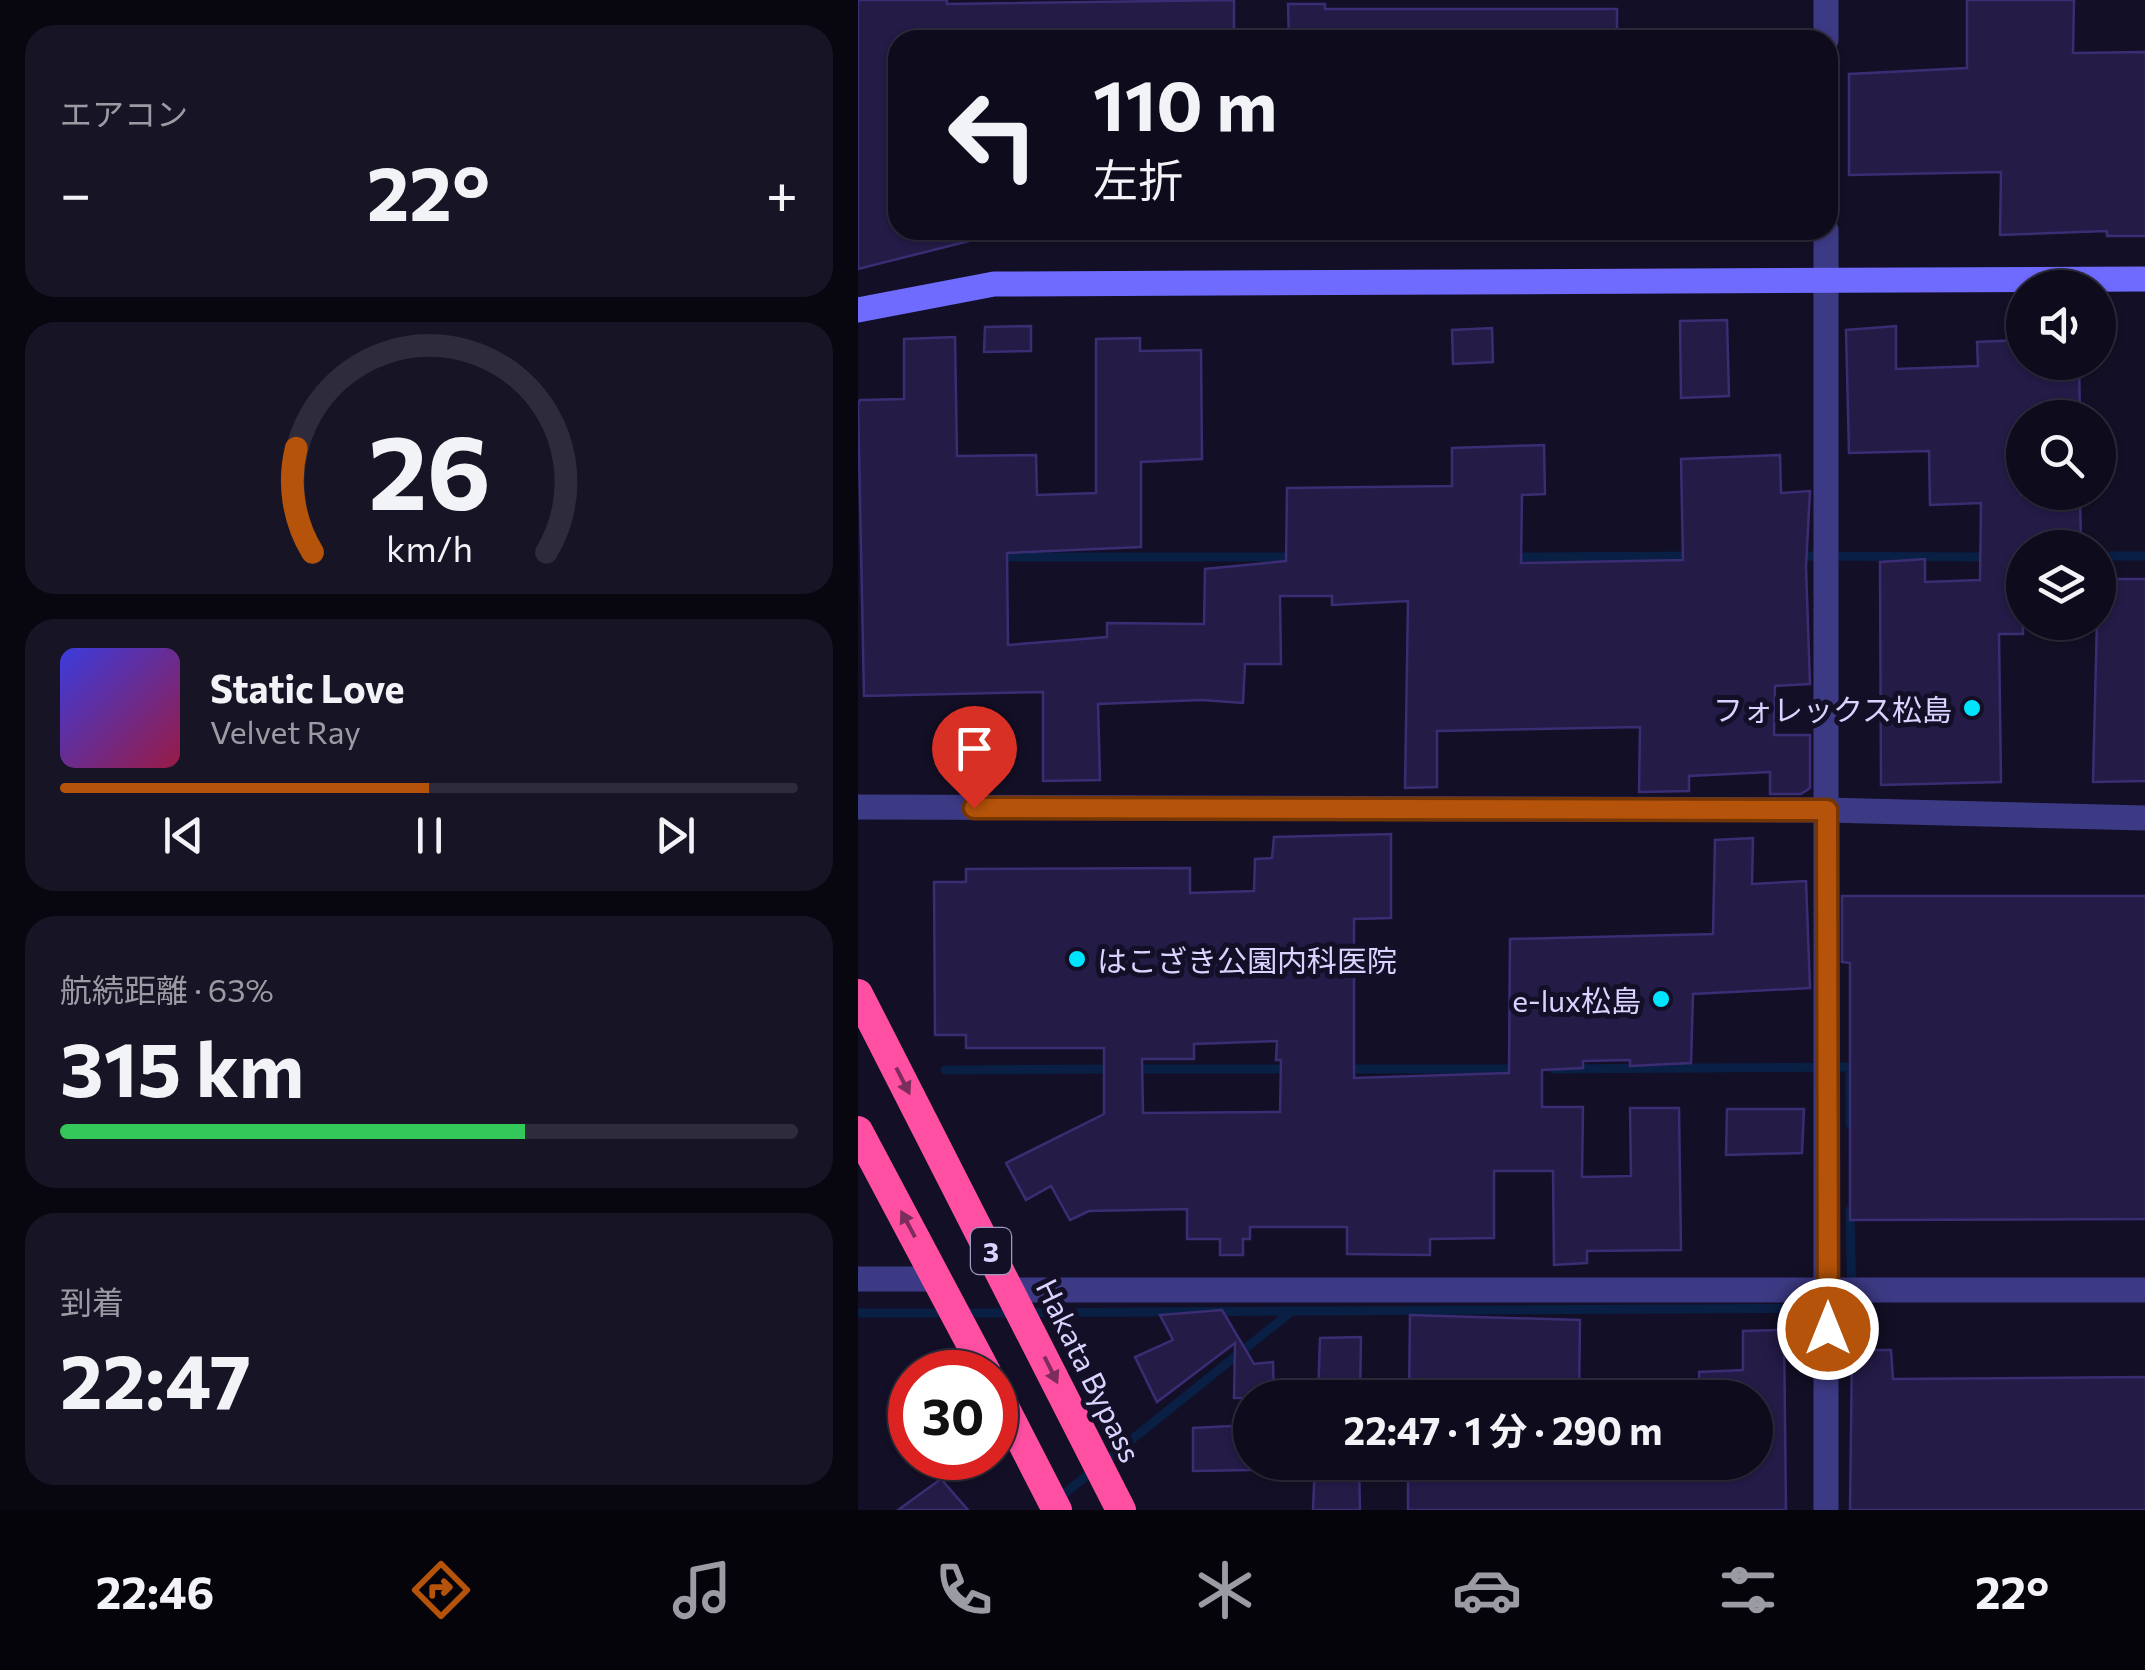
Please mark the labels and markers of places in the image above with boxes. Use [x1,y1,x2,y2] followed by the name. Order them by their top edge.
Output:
[1713,690,1952,727] place label: フォレックス松島
[1961,697,1983,719] marker: フォレックス松島
[932,706,1017,809] pin
[1097,941,1397,978] place label: はこざき公園内科医院
[1066,948,1088,970] marker: はこざき公園内科医院
[1512,981,1641,1018] place label: e-lux松島
[1650,988,1672,1010] marker: e-lux松島

